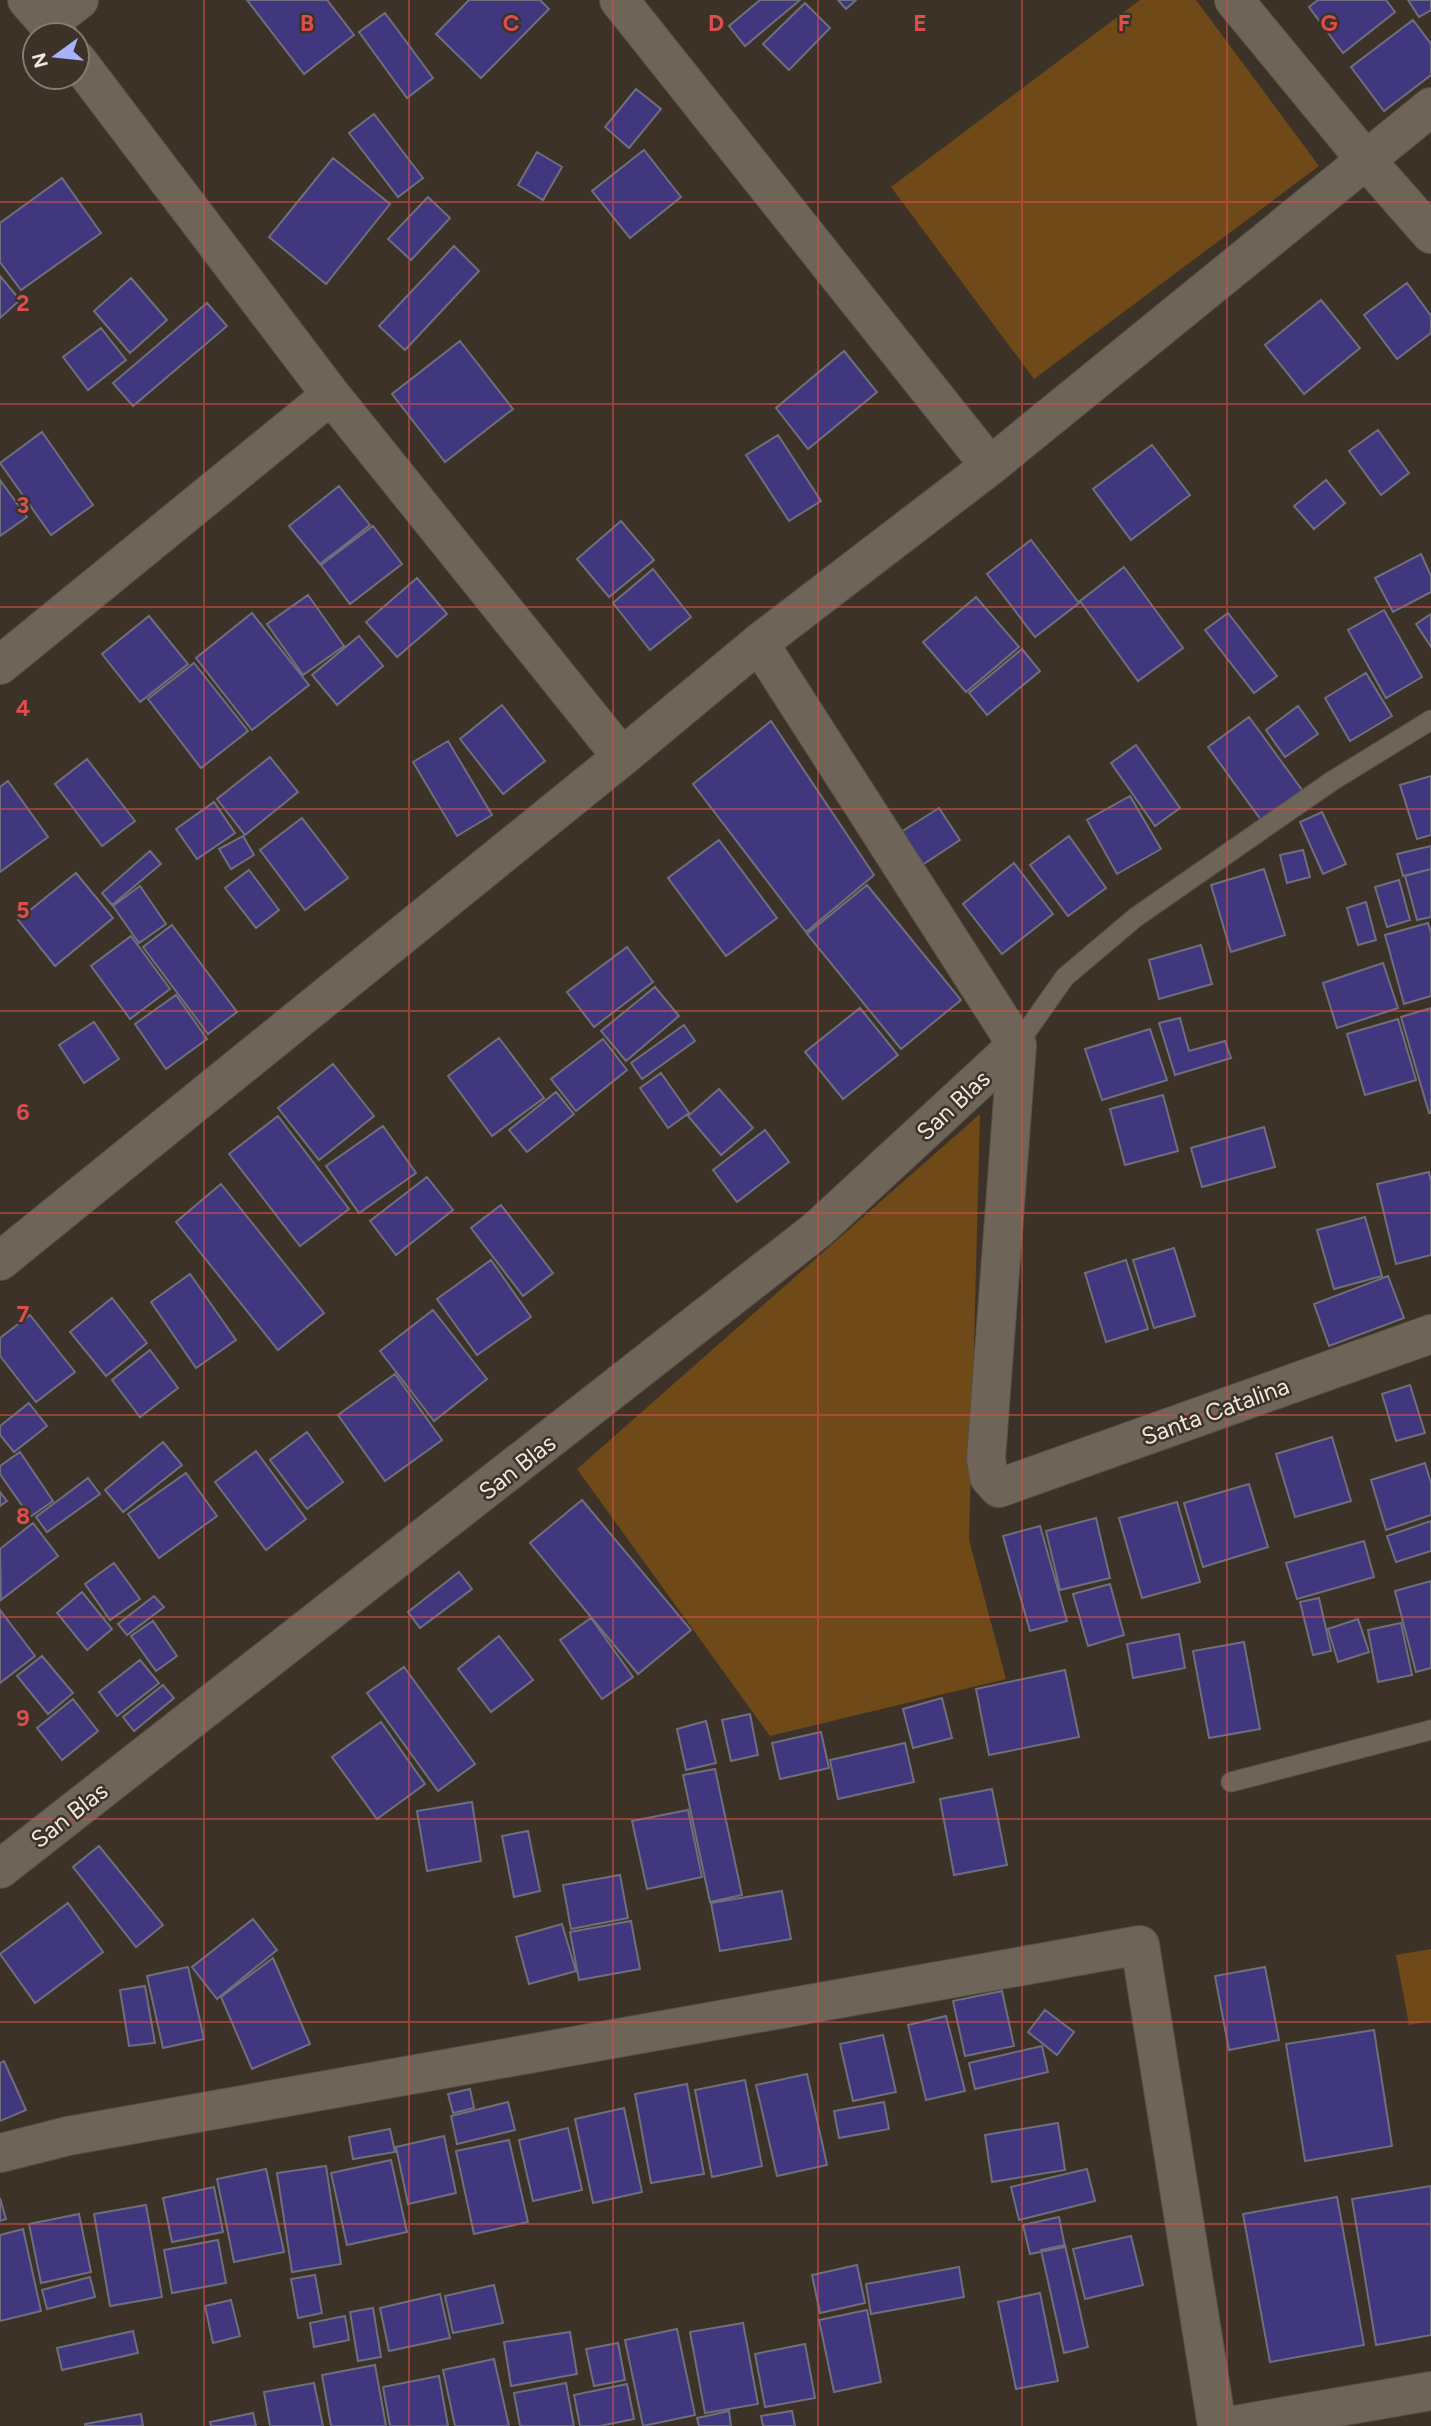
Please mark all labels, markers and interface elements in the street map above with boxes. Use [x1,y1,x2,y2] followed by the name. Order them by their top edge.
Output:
[300,9,314,37] text: B
[503,9,520,37] text: C
[708,9,724,37] text: D
[913,9,927,37] text: E
[1118,9,1131,37] text: F
[1320,9,1338,37] text: G
[21,21,91,91] north arrow
[27,50,53,70] text: N
[16,289,30,317] text: 2
[17,491,29,519] text: 3
[16,694,30,722] text: 4
[16,896,30,924] text: 5
[910,1064,996,1146] street label: San Blas
[16,1098,30,1126] text: 6
[17,1300,30,1328] text: 7
[1137,1371,1293,1451] street label: Santa Catalina
[473,1428,561,1506] street label: San Blas
[16,1502,30,1530] text: 8
[16,1704,30,1732] text: 9
[25,1776,113,1854] street label: San Blas

